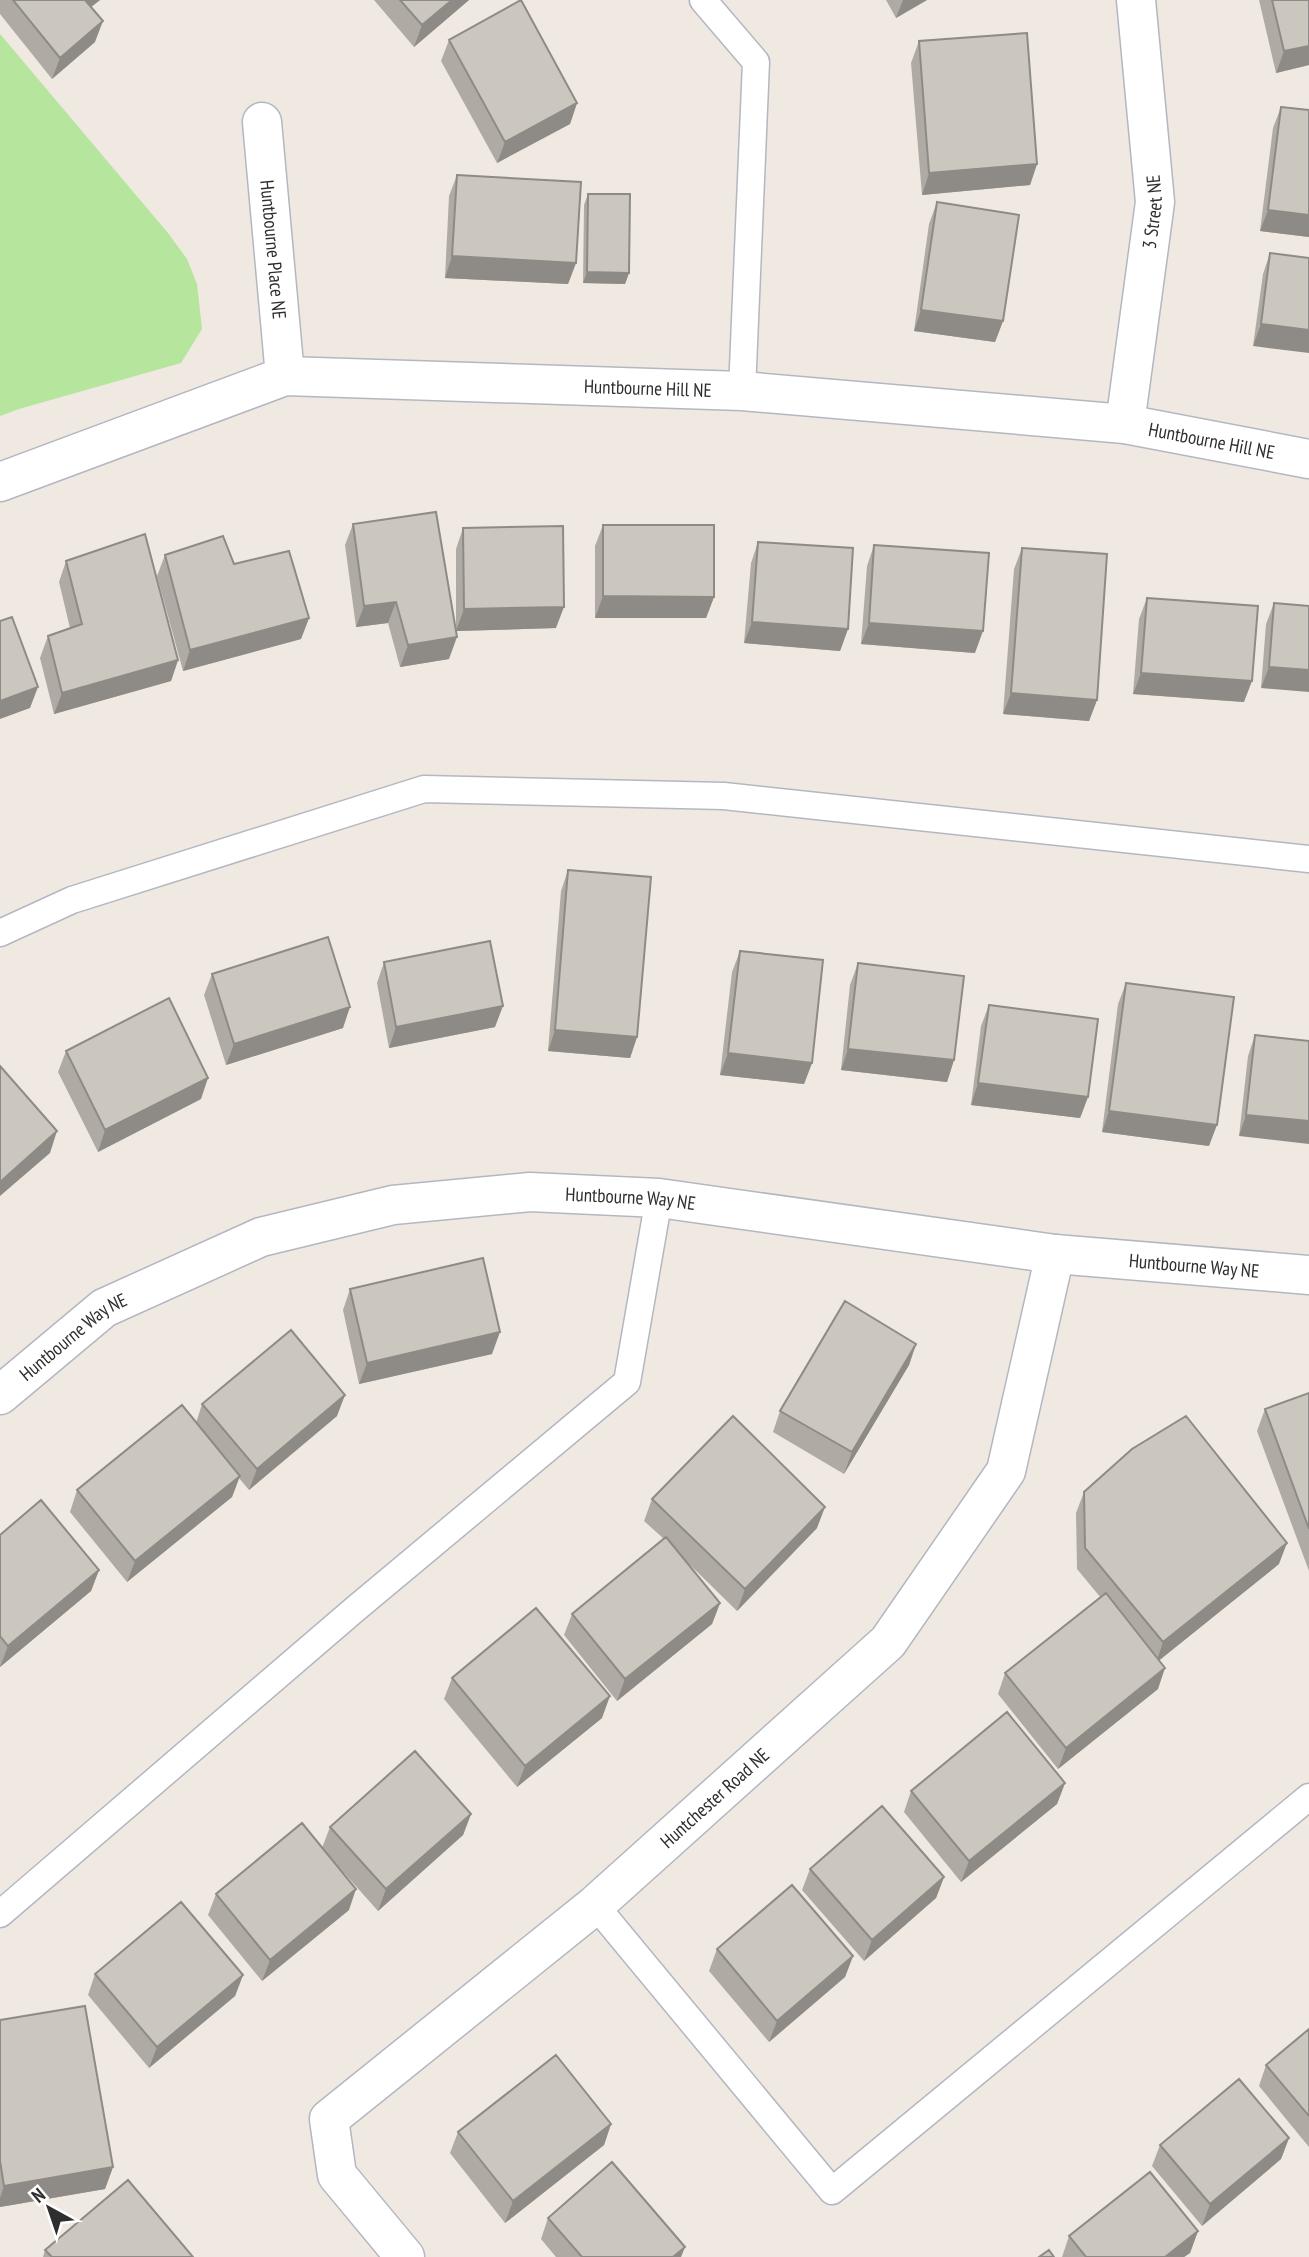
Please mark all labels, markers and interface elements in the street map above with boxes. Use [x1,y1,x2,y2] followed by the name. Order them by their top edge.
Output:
[1137,174,1167,250] street label: 3 Street NE
[255,179,292,320] street label: Huntbourne Place NE
[583,374,712,402] street label: Huntbourne Hill NE
[1147,417,1277,464] street label: Huntbourne Hill NE
[565,1182,697,1215] street label: Huntbourne Way NE
[1128,1248,1260,1283] street label: Huntbourne Way NE
[14,1287,131,1386] street label: Huntbourne Way NE
[655,1743,774,1853] street label: Huntchester Road NE
[14,2173,84,2243] north arrow
[26,2182,50,2207] text: N

